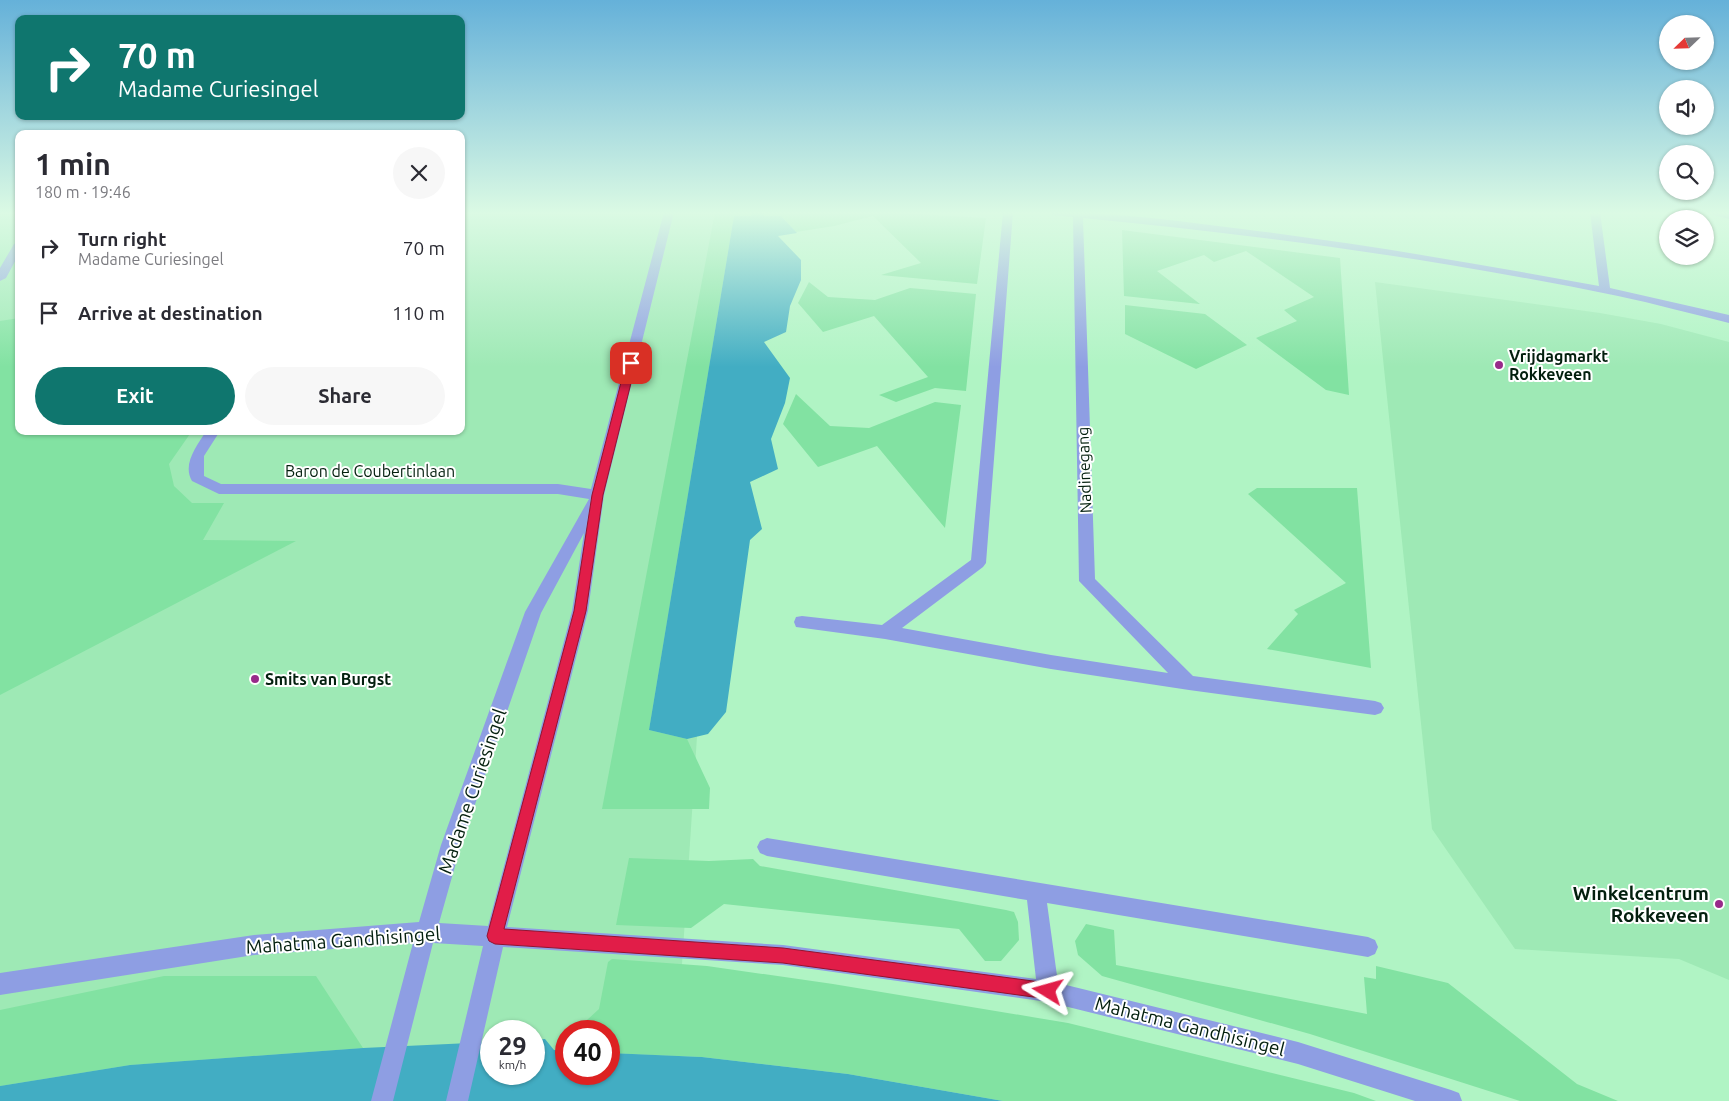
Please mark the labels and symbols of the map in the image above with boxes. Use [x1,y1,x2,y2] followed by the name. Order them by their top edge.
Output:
[1659,15,1714,70] north arrow
[610,342,652,384] pin
[1509,347,1608,383] place label: Vrijdagmarkt Rokkeveen
[1493,359,1505,371] marker: Vrijdagmarkt Rokkeveen
[1073,426,1095,514] street label: Nadinegang
[285,462,455,480] street label: Baron de Coubertinlaan
[265,670,391,688] place label: Smits van Burgst
[249,673,261,685] marker: Smits van Burgst
[433,706,511,876] street label: Madame Curiesingel
[1573,882,1709,926] place label: Winkelcentrum Rokkeveen
[1713,898,1725,910] marker: Winkelcentrum Rokkeveen
[245,922,441,958] street label: Mahatma Gandhisingel
[1021,964,1073,1016] position arrow
[1093,992,1287,1060] street label: Mahatma Gandhisingel
[555,1020,620,1085] speed limit sign: 40

